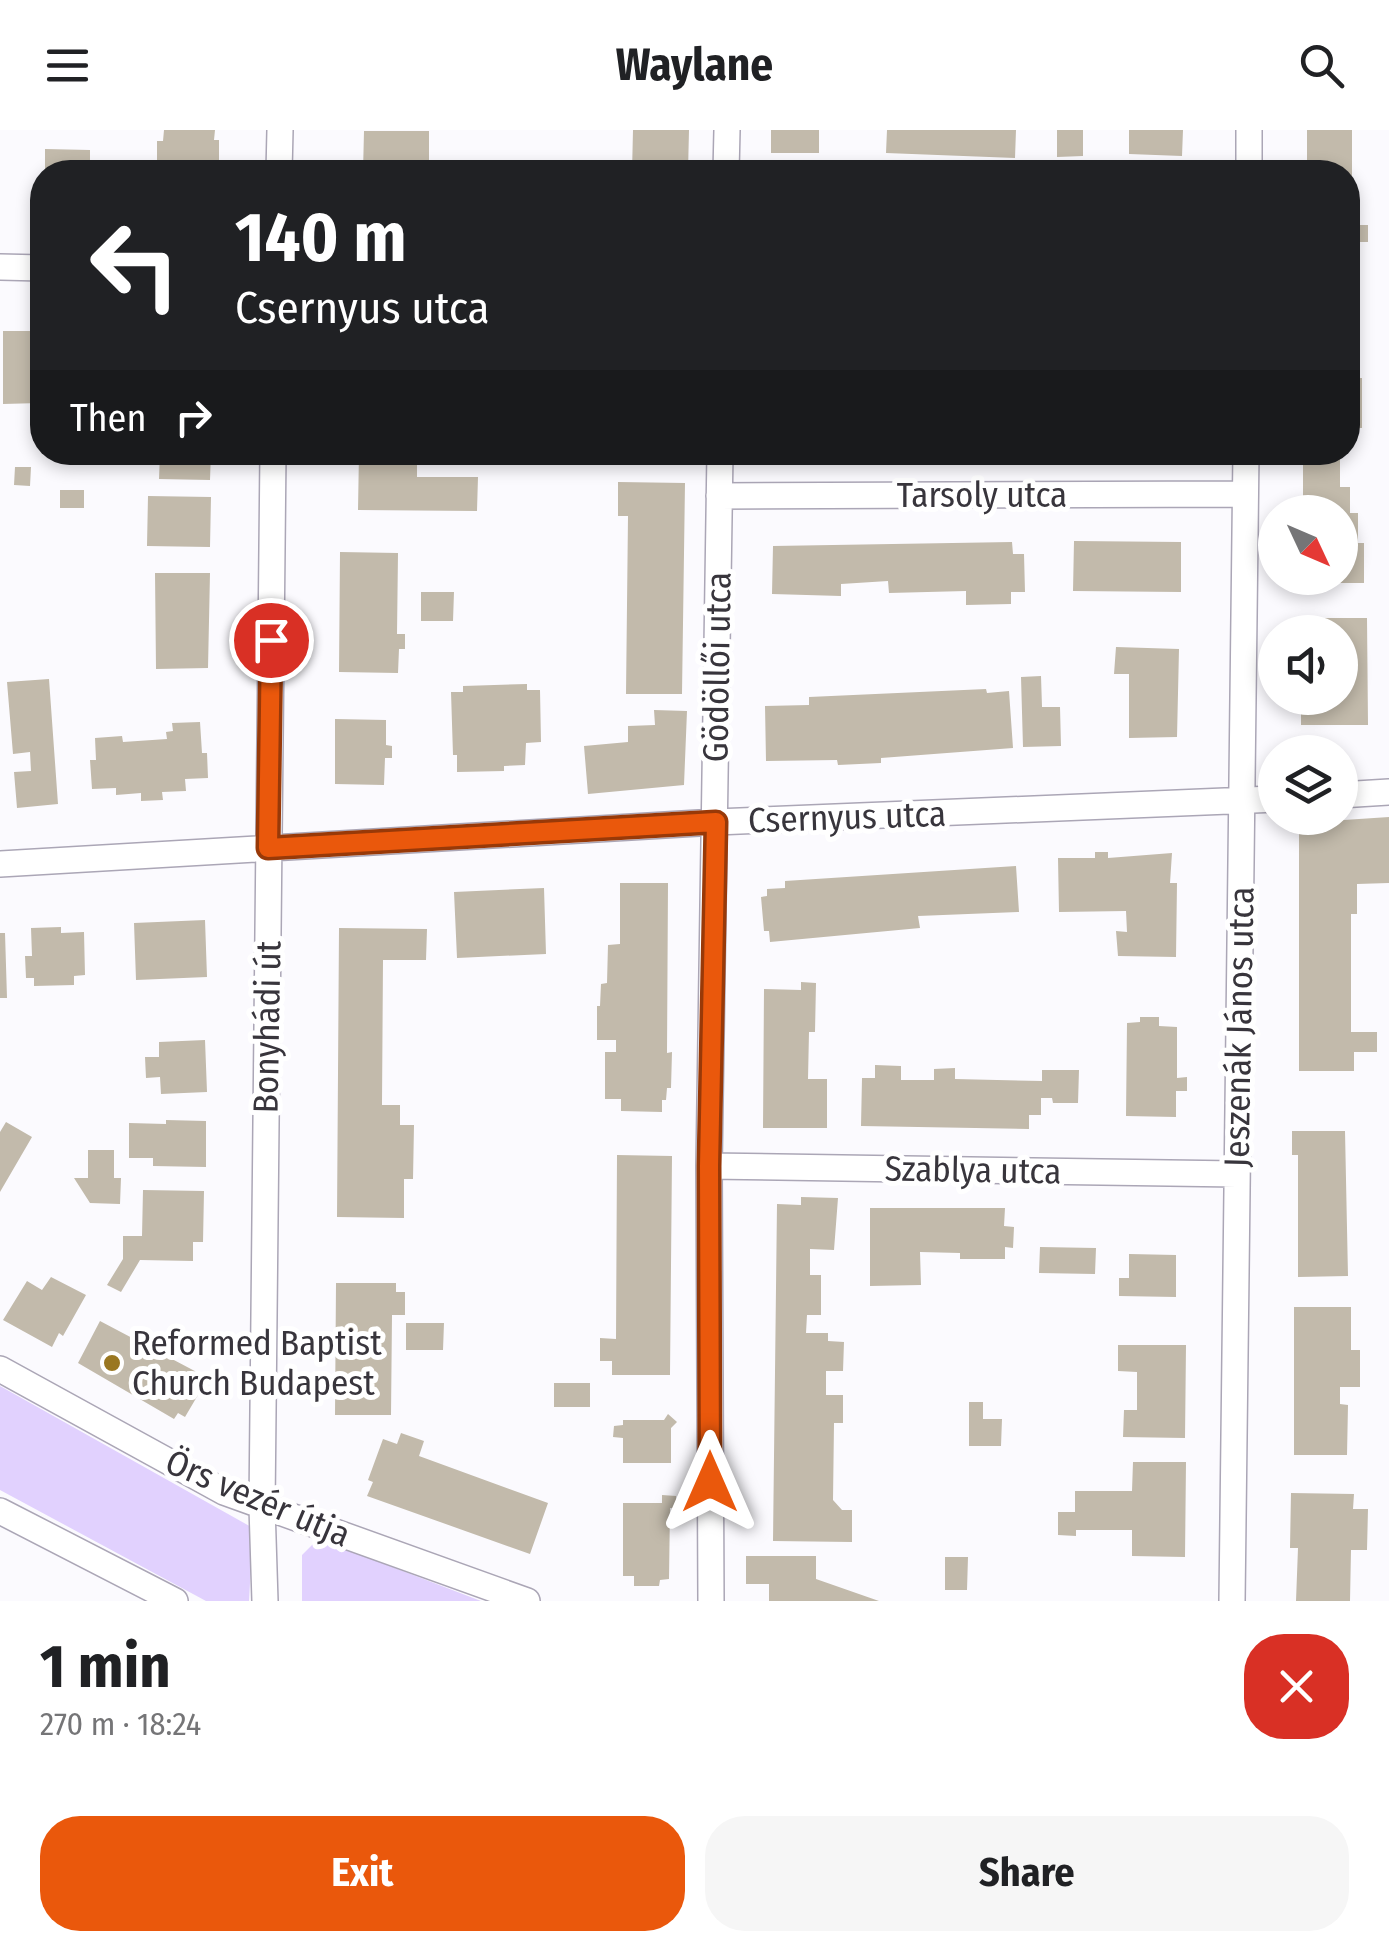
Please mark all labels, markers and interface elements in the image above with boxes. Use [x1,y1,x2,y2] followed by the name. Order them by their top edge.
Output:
[40,38,95,93] icon: menu
[616,38,773,92] text: Waylane
[1294,38,1349,93] icon: search
[235,196,407,280] text: 140 m
[70,200,200,330] icon: left
[235,281,490,335] text: Csernyus utca
[166,390,221,445] icon: right
[70,395,146,441] text: Then
[897,474,1067,516] street label: Tarsoly utca
[1258,495,1358,595] north arrow
[1258,495,1358,835] map controls
[694,571,740,763] street label: Gödöllői utca
[229,598,314,683] pin
[244,613,299,668] icon: arrive
[1258,615,1358,715] button: sound
[1258,735,1358,835] button: layers
[747,793,947,841] street label: Csernyus utca
[1216,886,1262,1168] street label: Jeszenák János utca
[244,940,290,1114] street label: Bonyhádi út
[884,1147,1062,1193] street label: Szablya utca
[132,1322,382,1404] place label: Reformed Baptist Church Budapest
[101,1352,123,1374] marker: Reformed Baptist Church Budapest
[658,1430,762,1534] position arrow
[159,1440,357,1556] street label: Örs vezér útja
[40,1631,171,1703] text: 1 min
[1244,1634,1349,1739] button: close
[40,1705,201,1743] text: 270 m · 18:24
[40,1816,685,1931] button: Exit
[705,1816,1349,1931] button: Share

